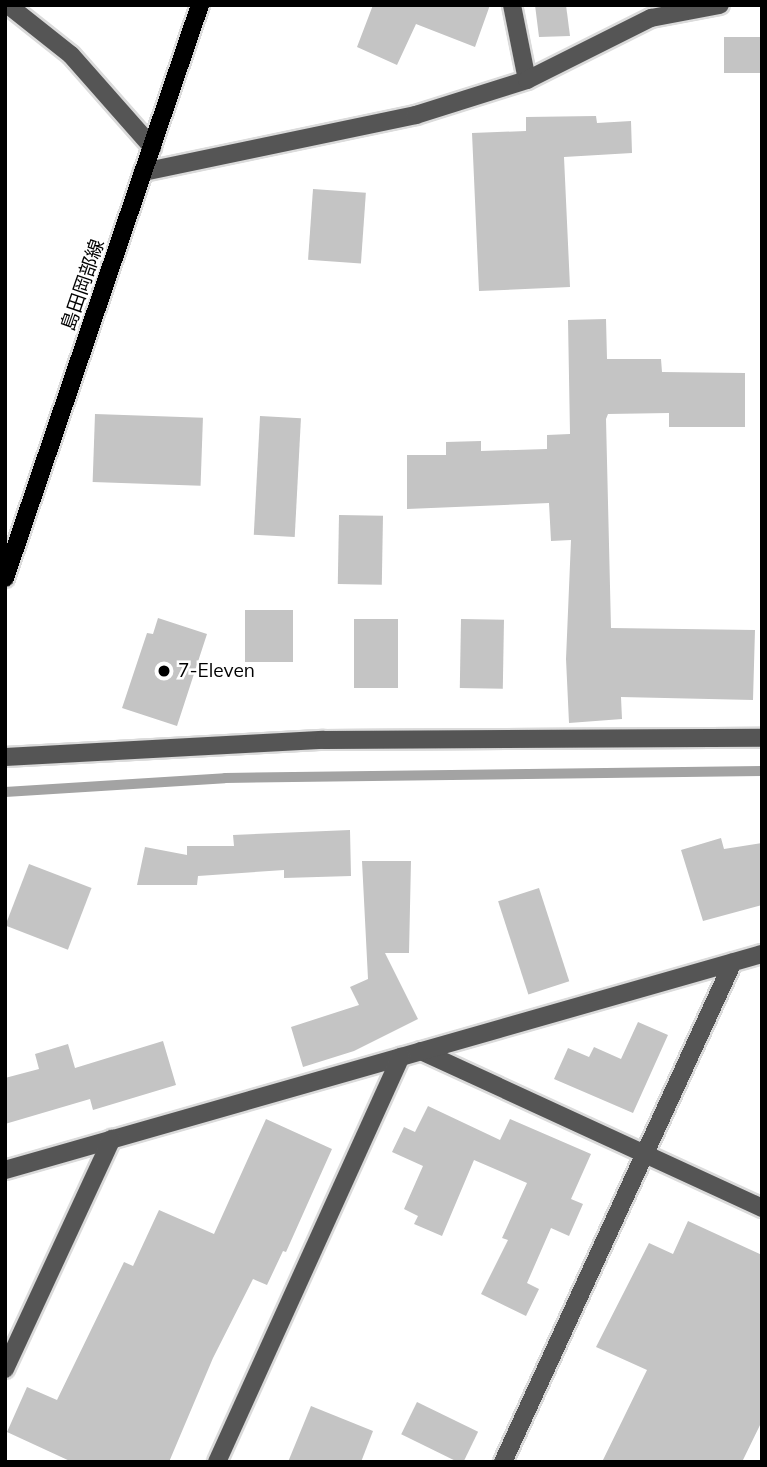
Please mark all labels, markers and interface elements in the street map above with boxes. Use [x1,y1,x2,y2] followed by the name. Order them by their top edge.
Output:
[57,236,109,334] street label: 島田岡部線
[178,660,255,682] place label: 7-Eleven
[156,663,172,679] marker: 7-Eleven

